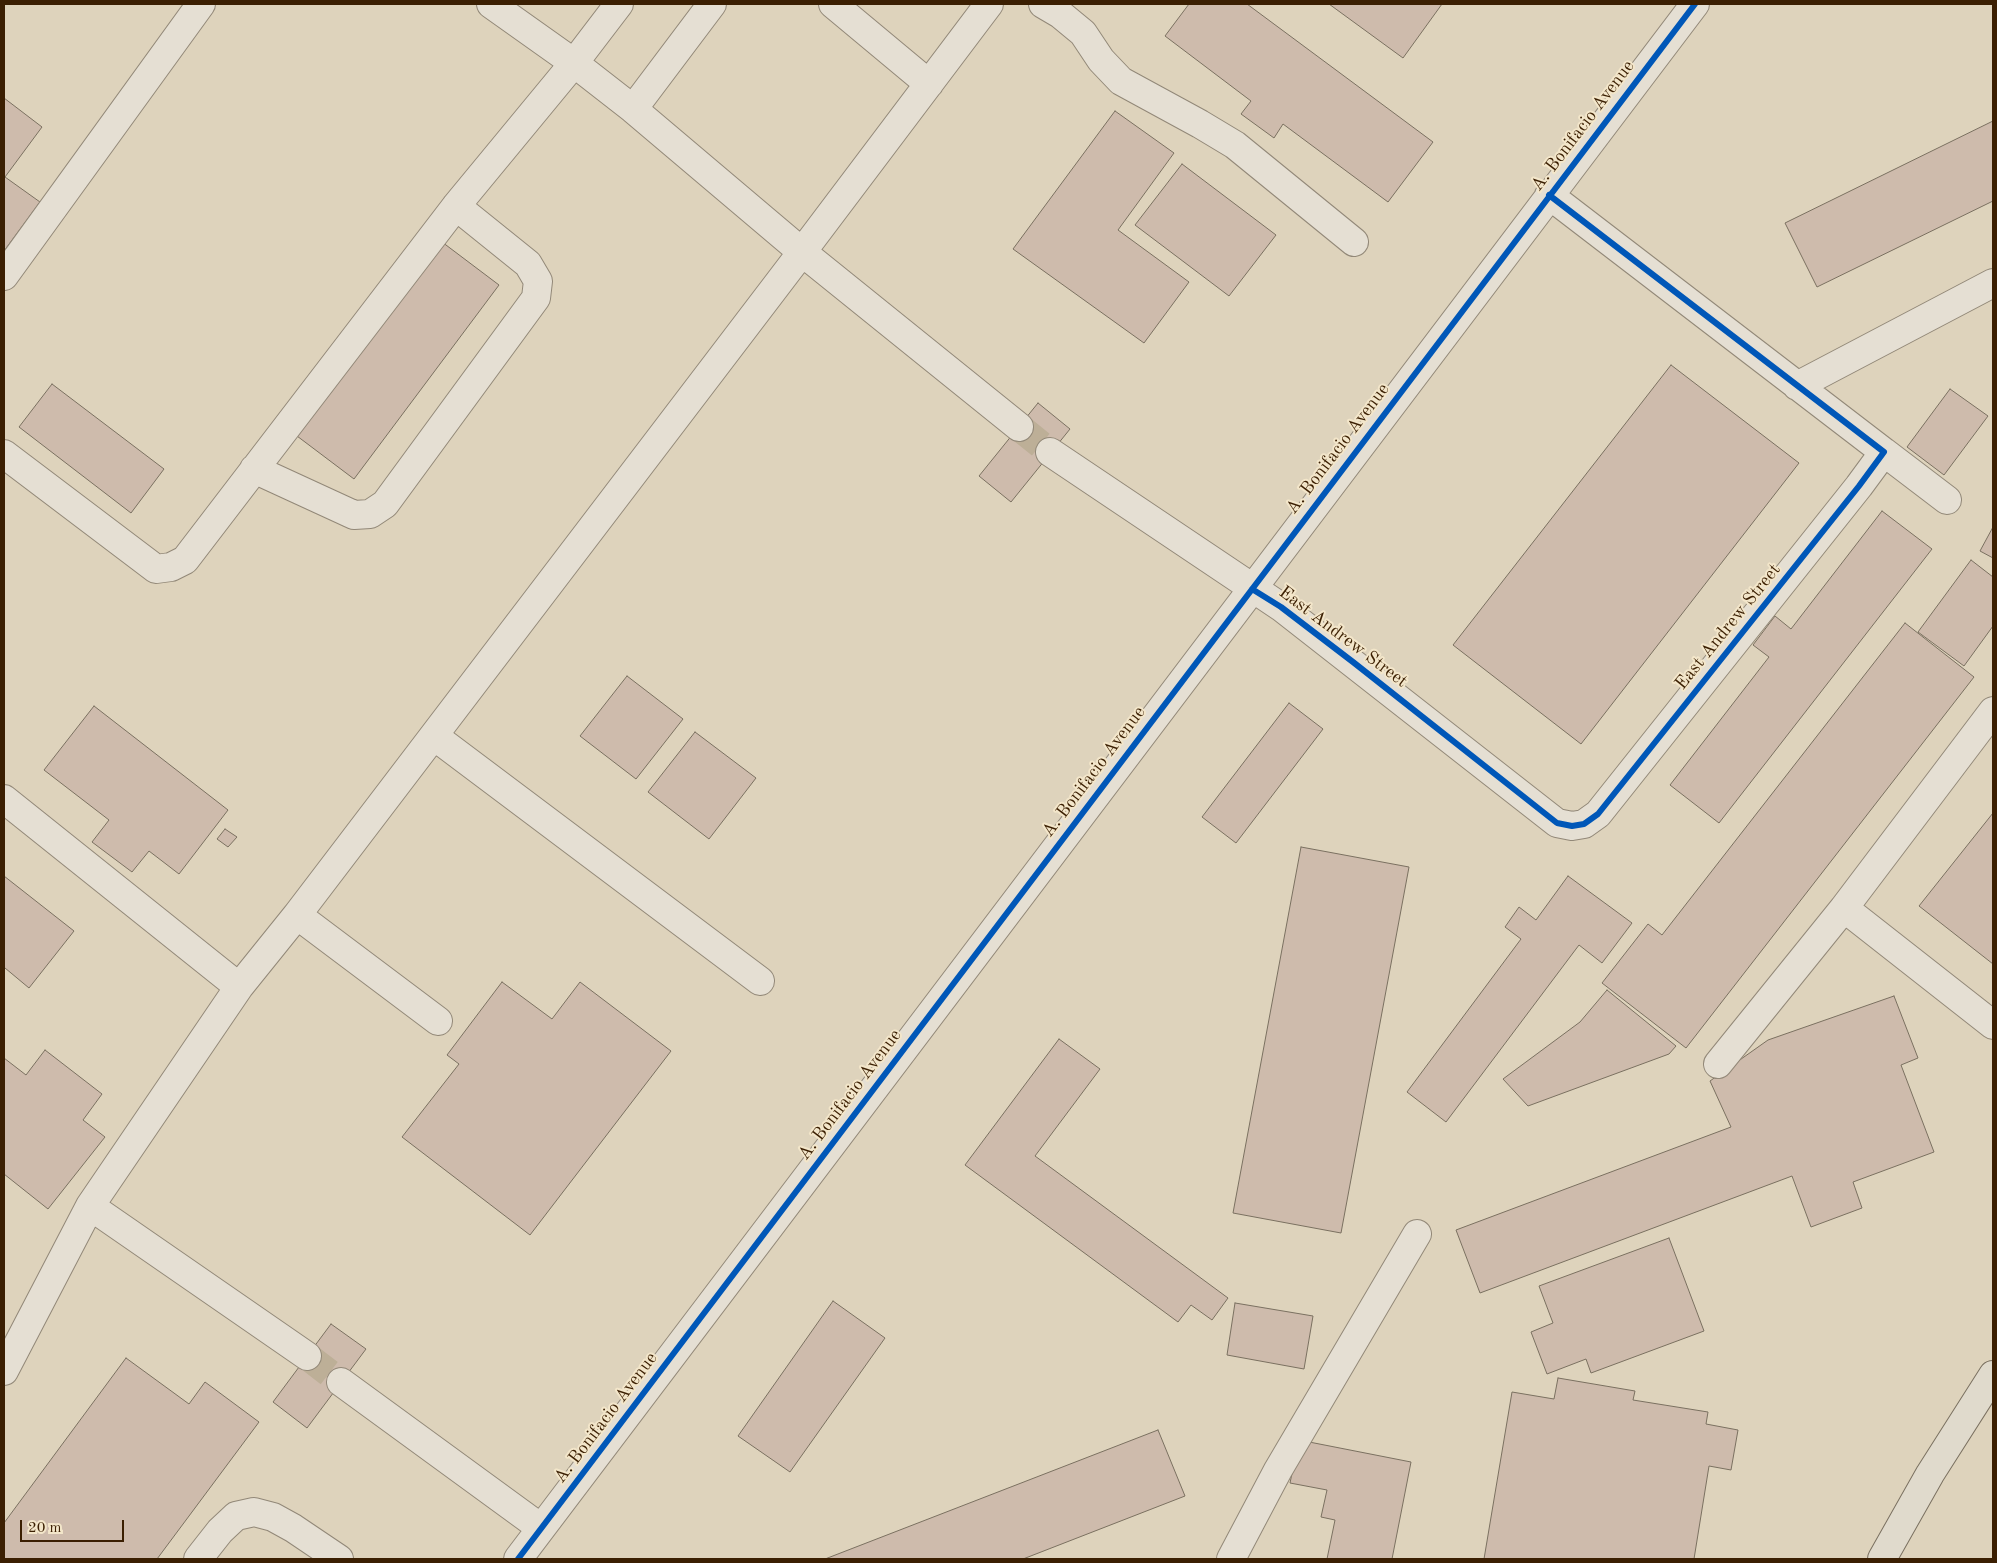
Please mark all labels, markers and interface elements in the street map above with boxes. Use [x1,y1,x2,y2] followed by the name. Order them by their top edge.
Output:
[1527,56,1639,196] street label: A. Bonifacio Avenue
[1282,379,1394,519] street label: A. Bonifacio Avenue
[1671,560,1785,694] street label: East Andrew Street
[1274,582,1412,692] street label: East Andrew Street
[1038,702,1150,842] street label: A. Bonifacio Avenue
[794,1025,906,1165] street label: A. Bonifacio Avenue
[550,1348,662,1488] street label: A. Bonifacio Avenue
[22,1510,126,1542] scale bar
[28,1521,62,1536] text: 20 m

